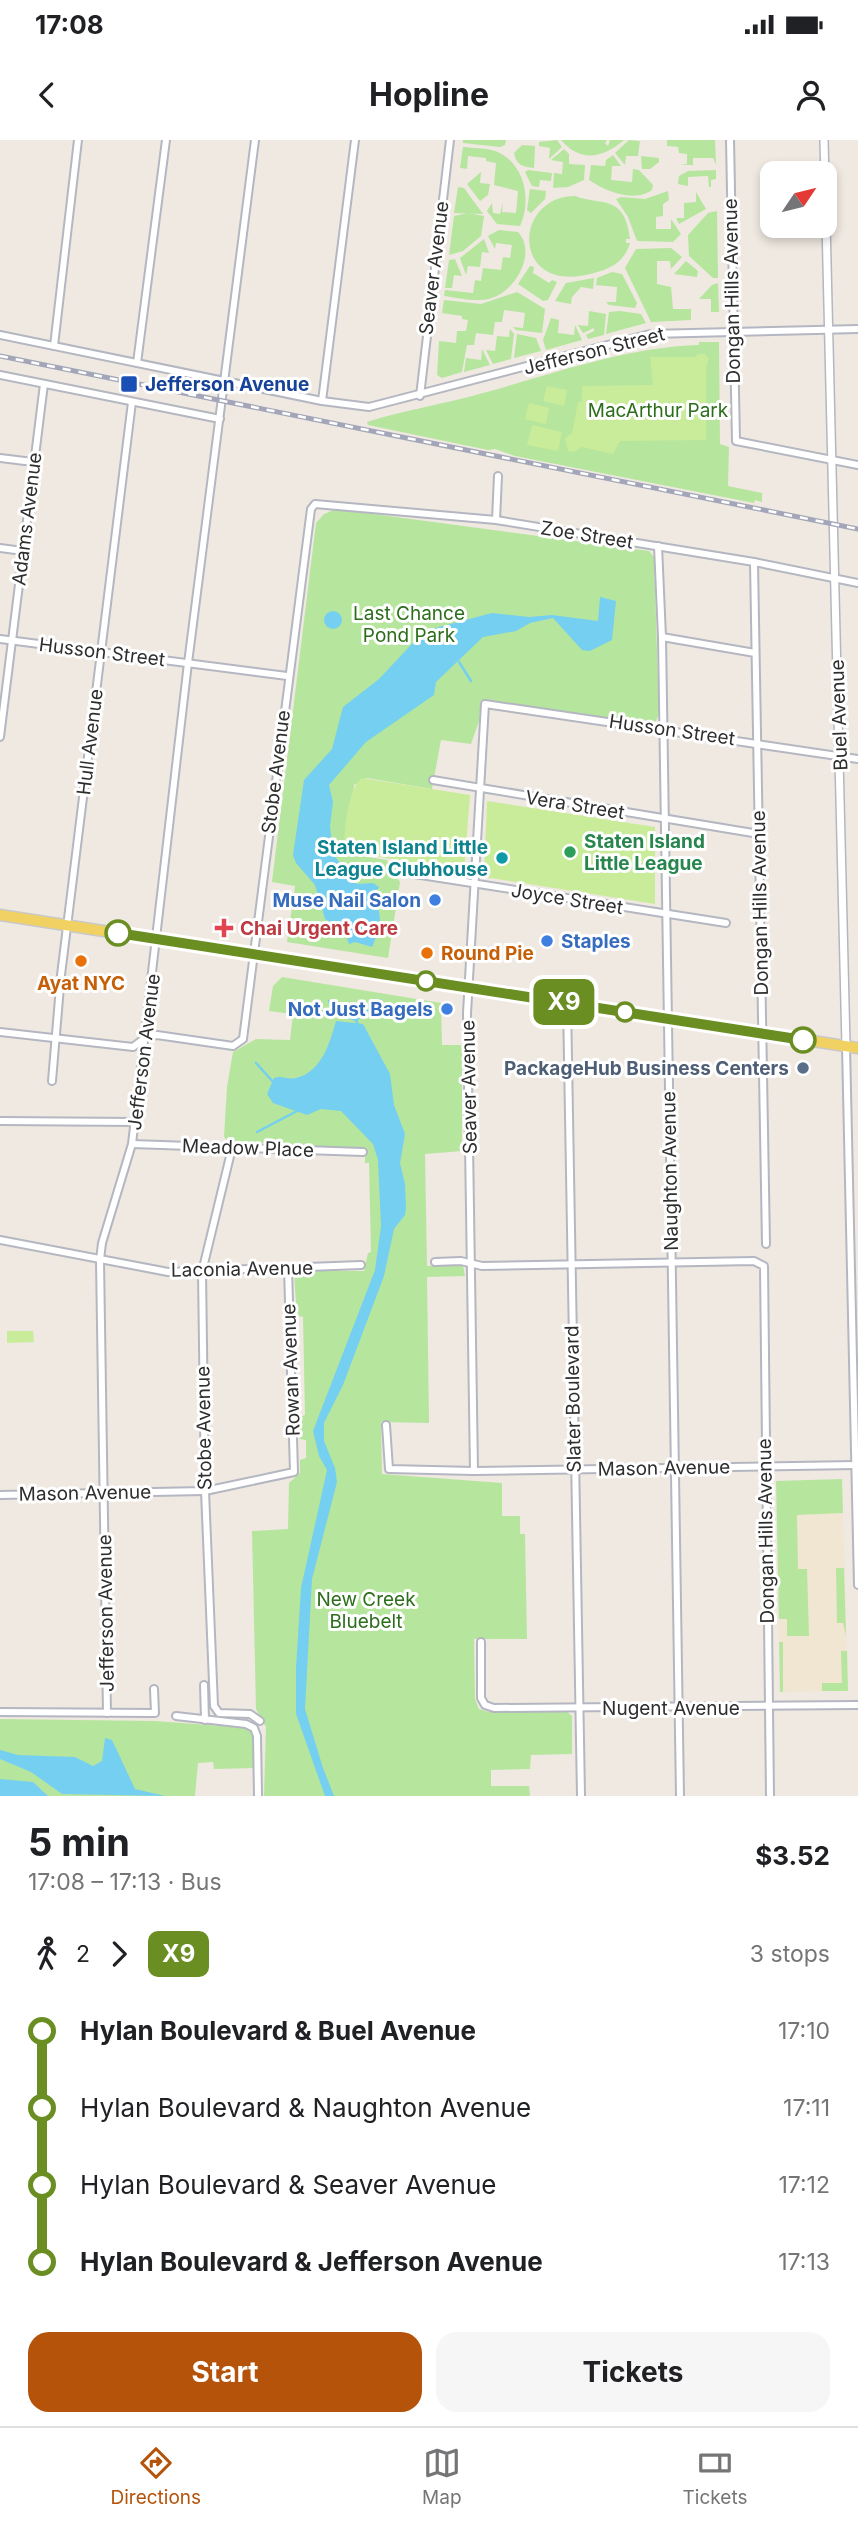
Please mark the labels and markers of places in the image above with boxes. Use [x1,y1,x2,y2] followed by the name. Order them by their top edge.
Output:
[145,373,309,396] place label: Jefferson Avenue
[119,374,139,394] marker: Jefferson Avenue
[584,830,705,875] place label: Staten Island Little League
[315,836,488,881] place label: Staten Island Little League Clubhouse
[562,844,578,860] marker: Staten Island Little League
[494,850,510,866] marker: Staten Island Little League Clubhouse
[273,889,421,912] place label: Muse Nail Salon
[427,892,443,908] marker: Muse Nail Salon
[240,917,398,940] place label: Chai Urgent Care
[214,918,234,938] marker: Chai Urgent Care
[105,920,131,946] unlabelled marker
[561,930,631,953] place label: Staples
[539,933,555,949] marker: Staples
[441,942,534,965] place label: Round Pie
[419,945,435,961] marker: Round Pie
[73,953,89,969] marker: Ayat NYC
[416,971,436,991] unlabelled marker
[37,972,125,995] place label: Ayat NYC
[288,998,433,1021] place label: Not Just Bagels
[439,1001,455,1017] marker: Not Just Bagels
[615,1002,635,1022] unlabelled marker
[790,1027,816,1053] unlabelled marker
[504,1057,789,1080] place label: PackageHub Business Centers
[795,1060,811,1076] marker: PackageHub Business Centers

